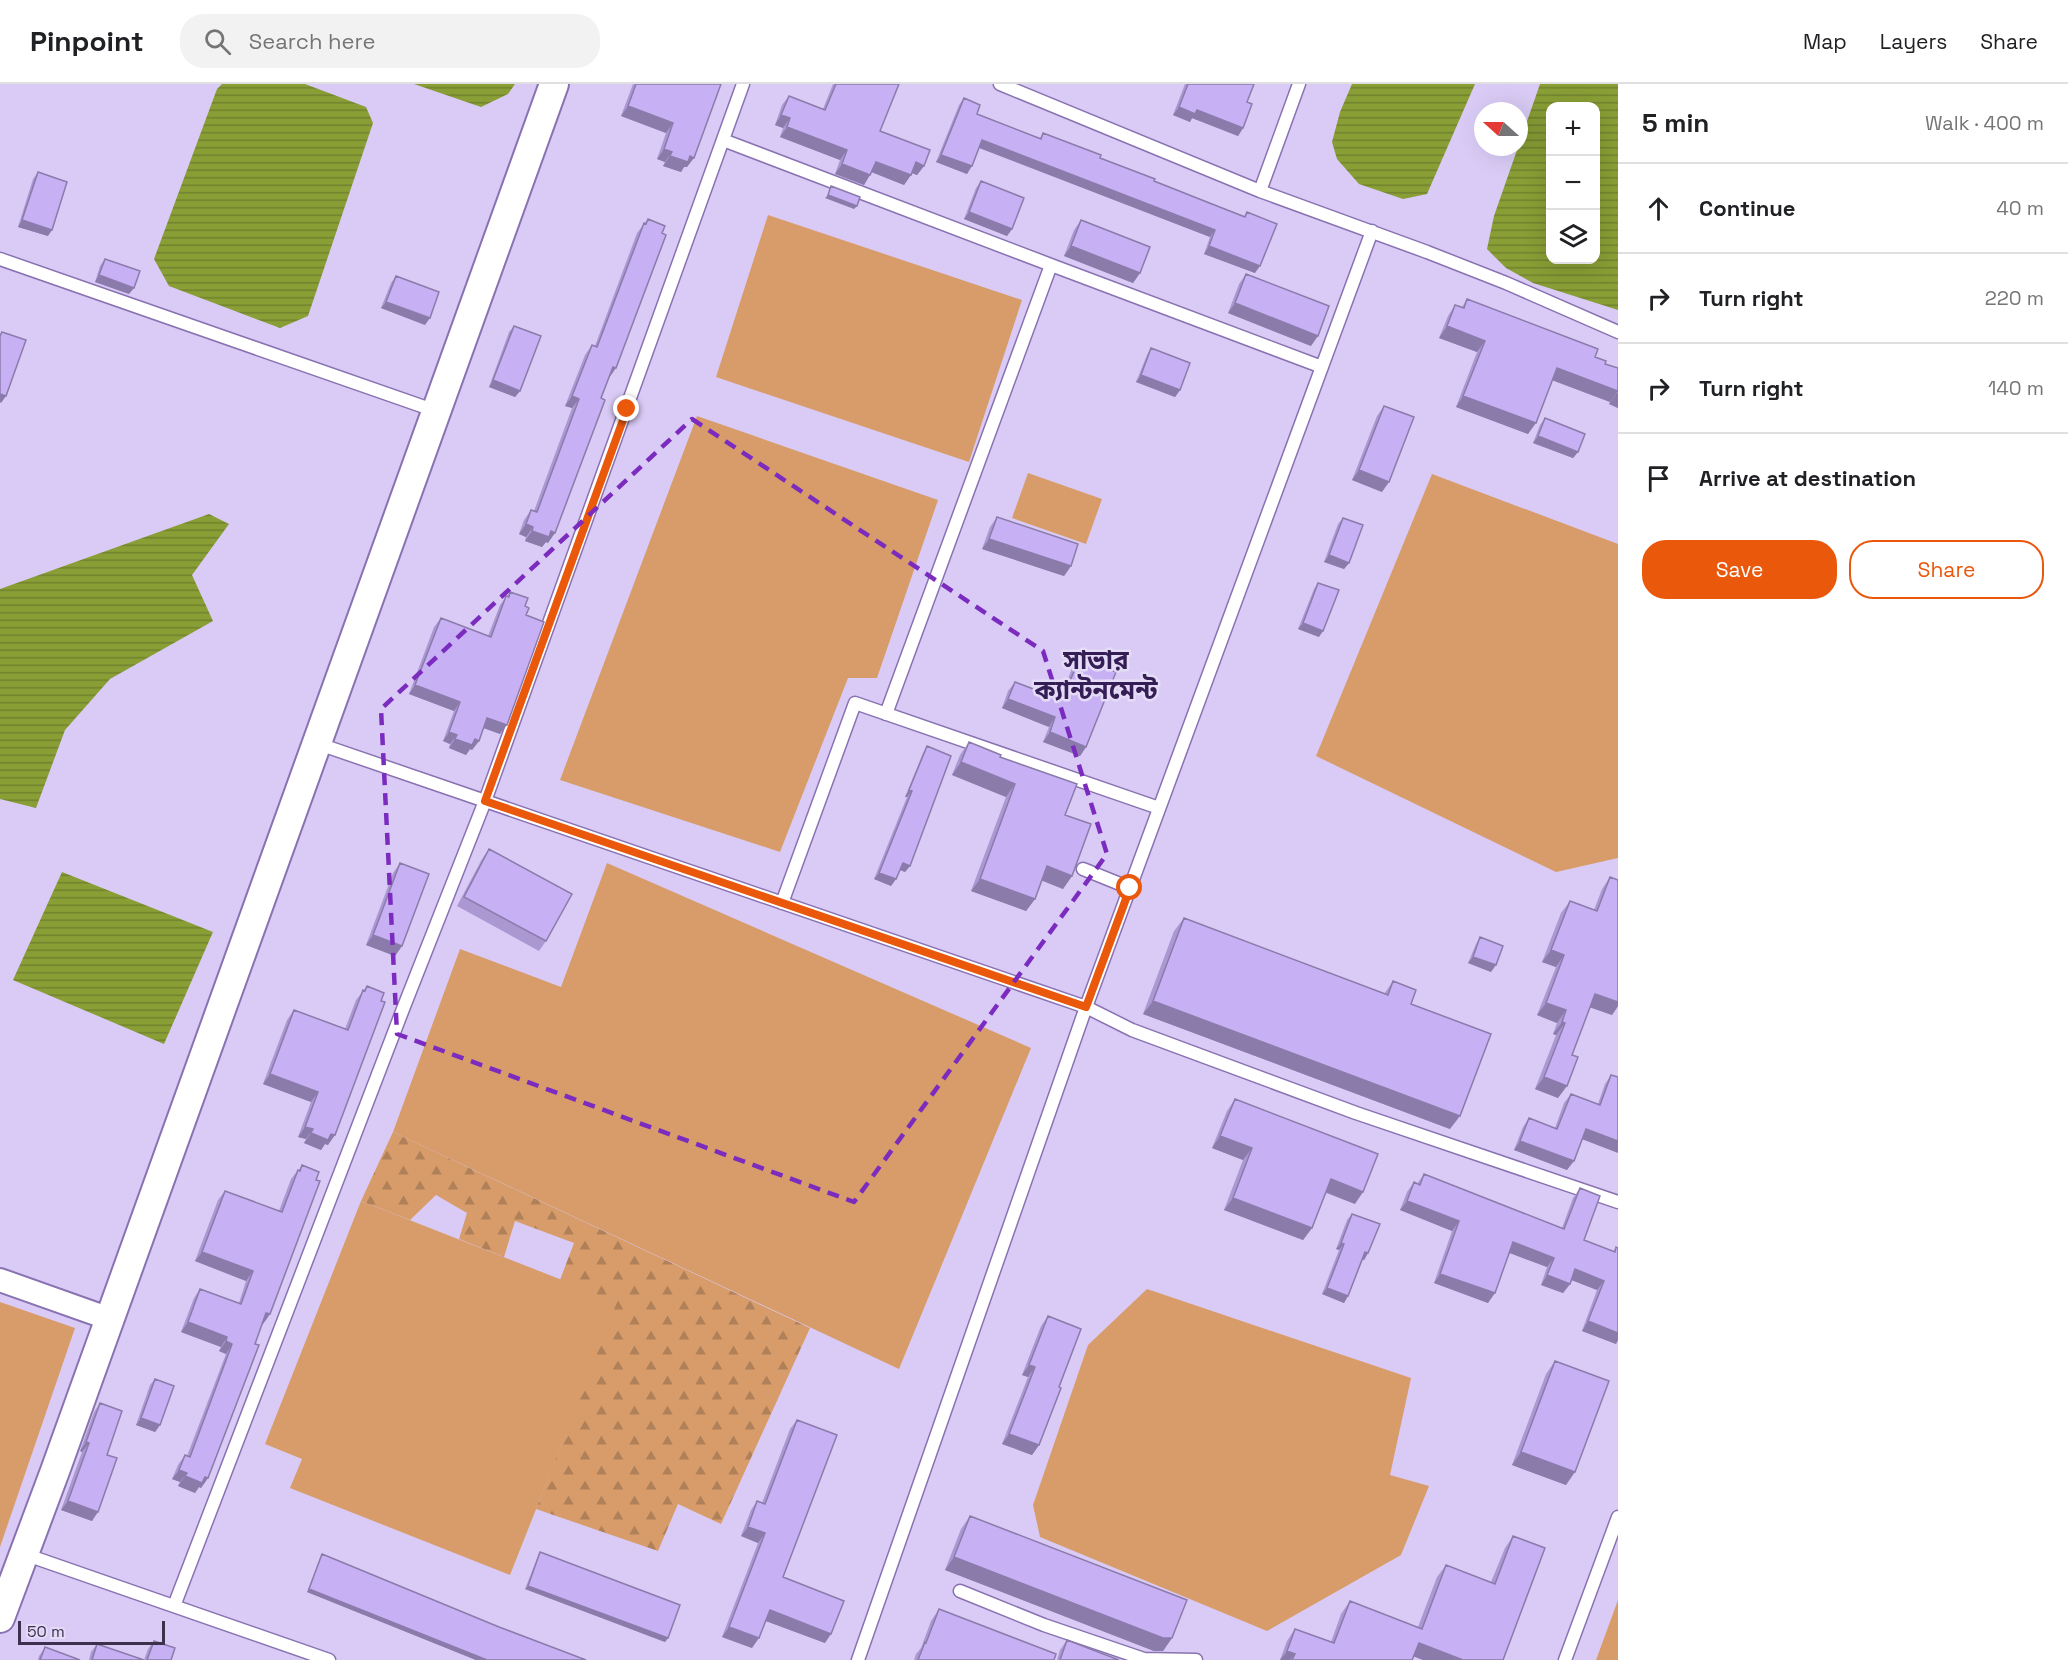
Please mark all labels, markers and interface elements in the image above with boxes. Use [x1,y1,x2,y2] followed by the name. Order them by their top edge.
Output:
[180,14,600,68] search box
[30,23,144,59] text: Pinpoint
[201,25,234,58] icon: search
[249,27,375,55] text: Search here
[1803,28,1847,55] text: Map
[1880,28,1947,55] text: Layers
[1980,28,2038,55] text: Share
[1474,102,1528,156] north arrow
[1546,102,1600,264] map controls
[1546,102,1600,156] button: +
[1642,106,1709,140] text: 5 min
[1925,110,2044,136] text: Walk · 400 m
[1546,156,1600,210] button: −
[1642,192,1675,225] icon: ahead
[1699,194,1795,222] text: Continue
[1996,195,2044,221] text: 40 m
[1546,210,1600,264] button: layers
[1642,282,1675,315] icon: right
[1699,284,1804,312] text: Turn right
[1985,285,2044,311] text: 220 m
[1642,372,1675,405] icon: right
[1699,374,1804,402] text: Turn right
[1988,375,2044,401] text: 140 m
[613,395,639,421] route end
[1642,462,1675,495] icon: arrive
[1699,464,1916,492] text: Arrive at destination
[1642,540,1837,599] button: Save
[1849,540,2044,599] button: Share
[1033,643,1159,707] district label: সাভার ক্যান্টনমেন্ট
[1116,874,1142,900] route start
[18,1618,165,1646] scale bar
[27,1621,65,1642] text: 50 m

